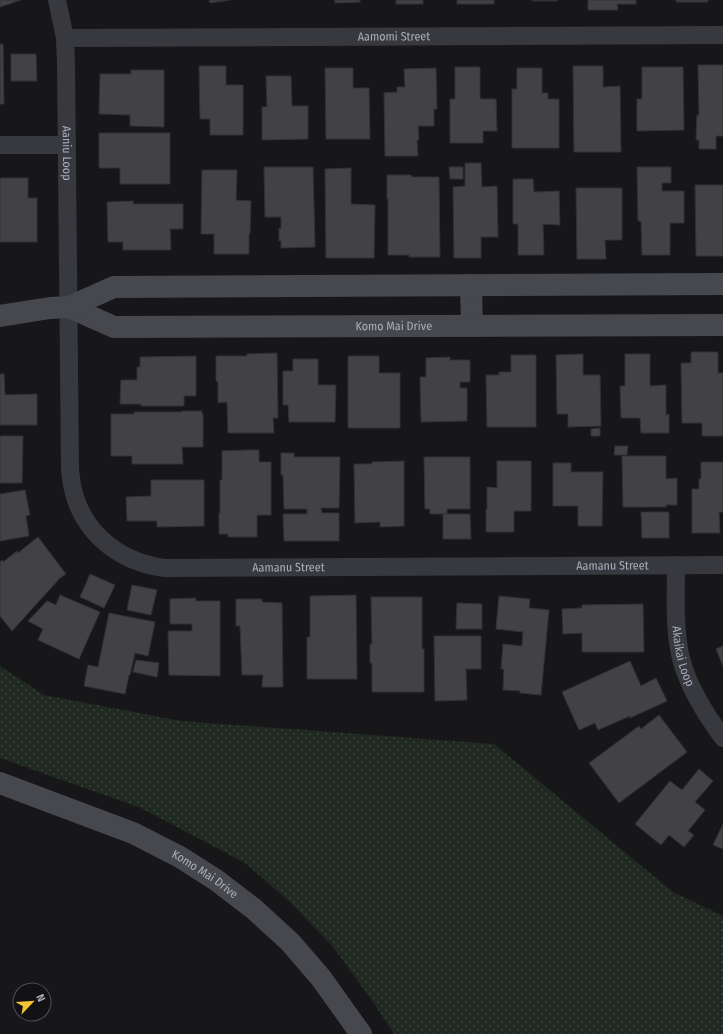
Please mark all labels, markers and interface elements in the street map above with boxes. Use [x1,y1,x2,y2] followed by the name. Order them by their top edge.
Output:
[358,29,430,44] street label: Aamomi Street
[60,126,74,181] street label: Aaniu Loop
[355,319,432,333] street label: Komo Mai Drive
[576,558,649,573] street label: Aamanu Street
[252,560,325,575] street label: Aamanu Street
[669,626,697,689] street label: Akaikai Loop
[170,847,241,901] street label: Komo Mai Drive
[12,982,52,1022] north arrow
[33,992,48,1004] text: N

